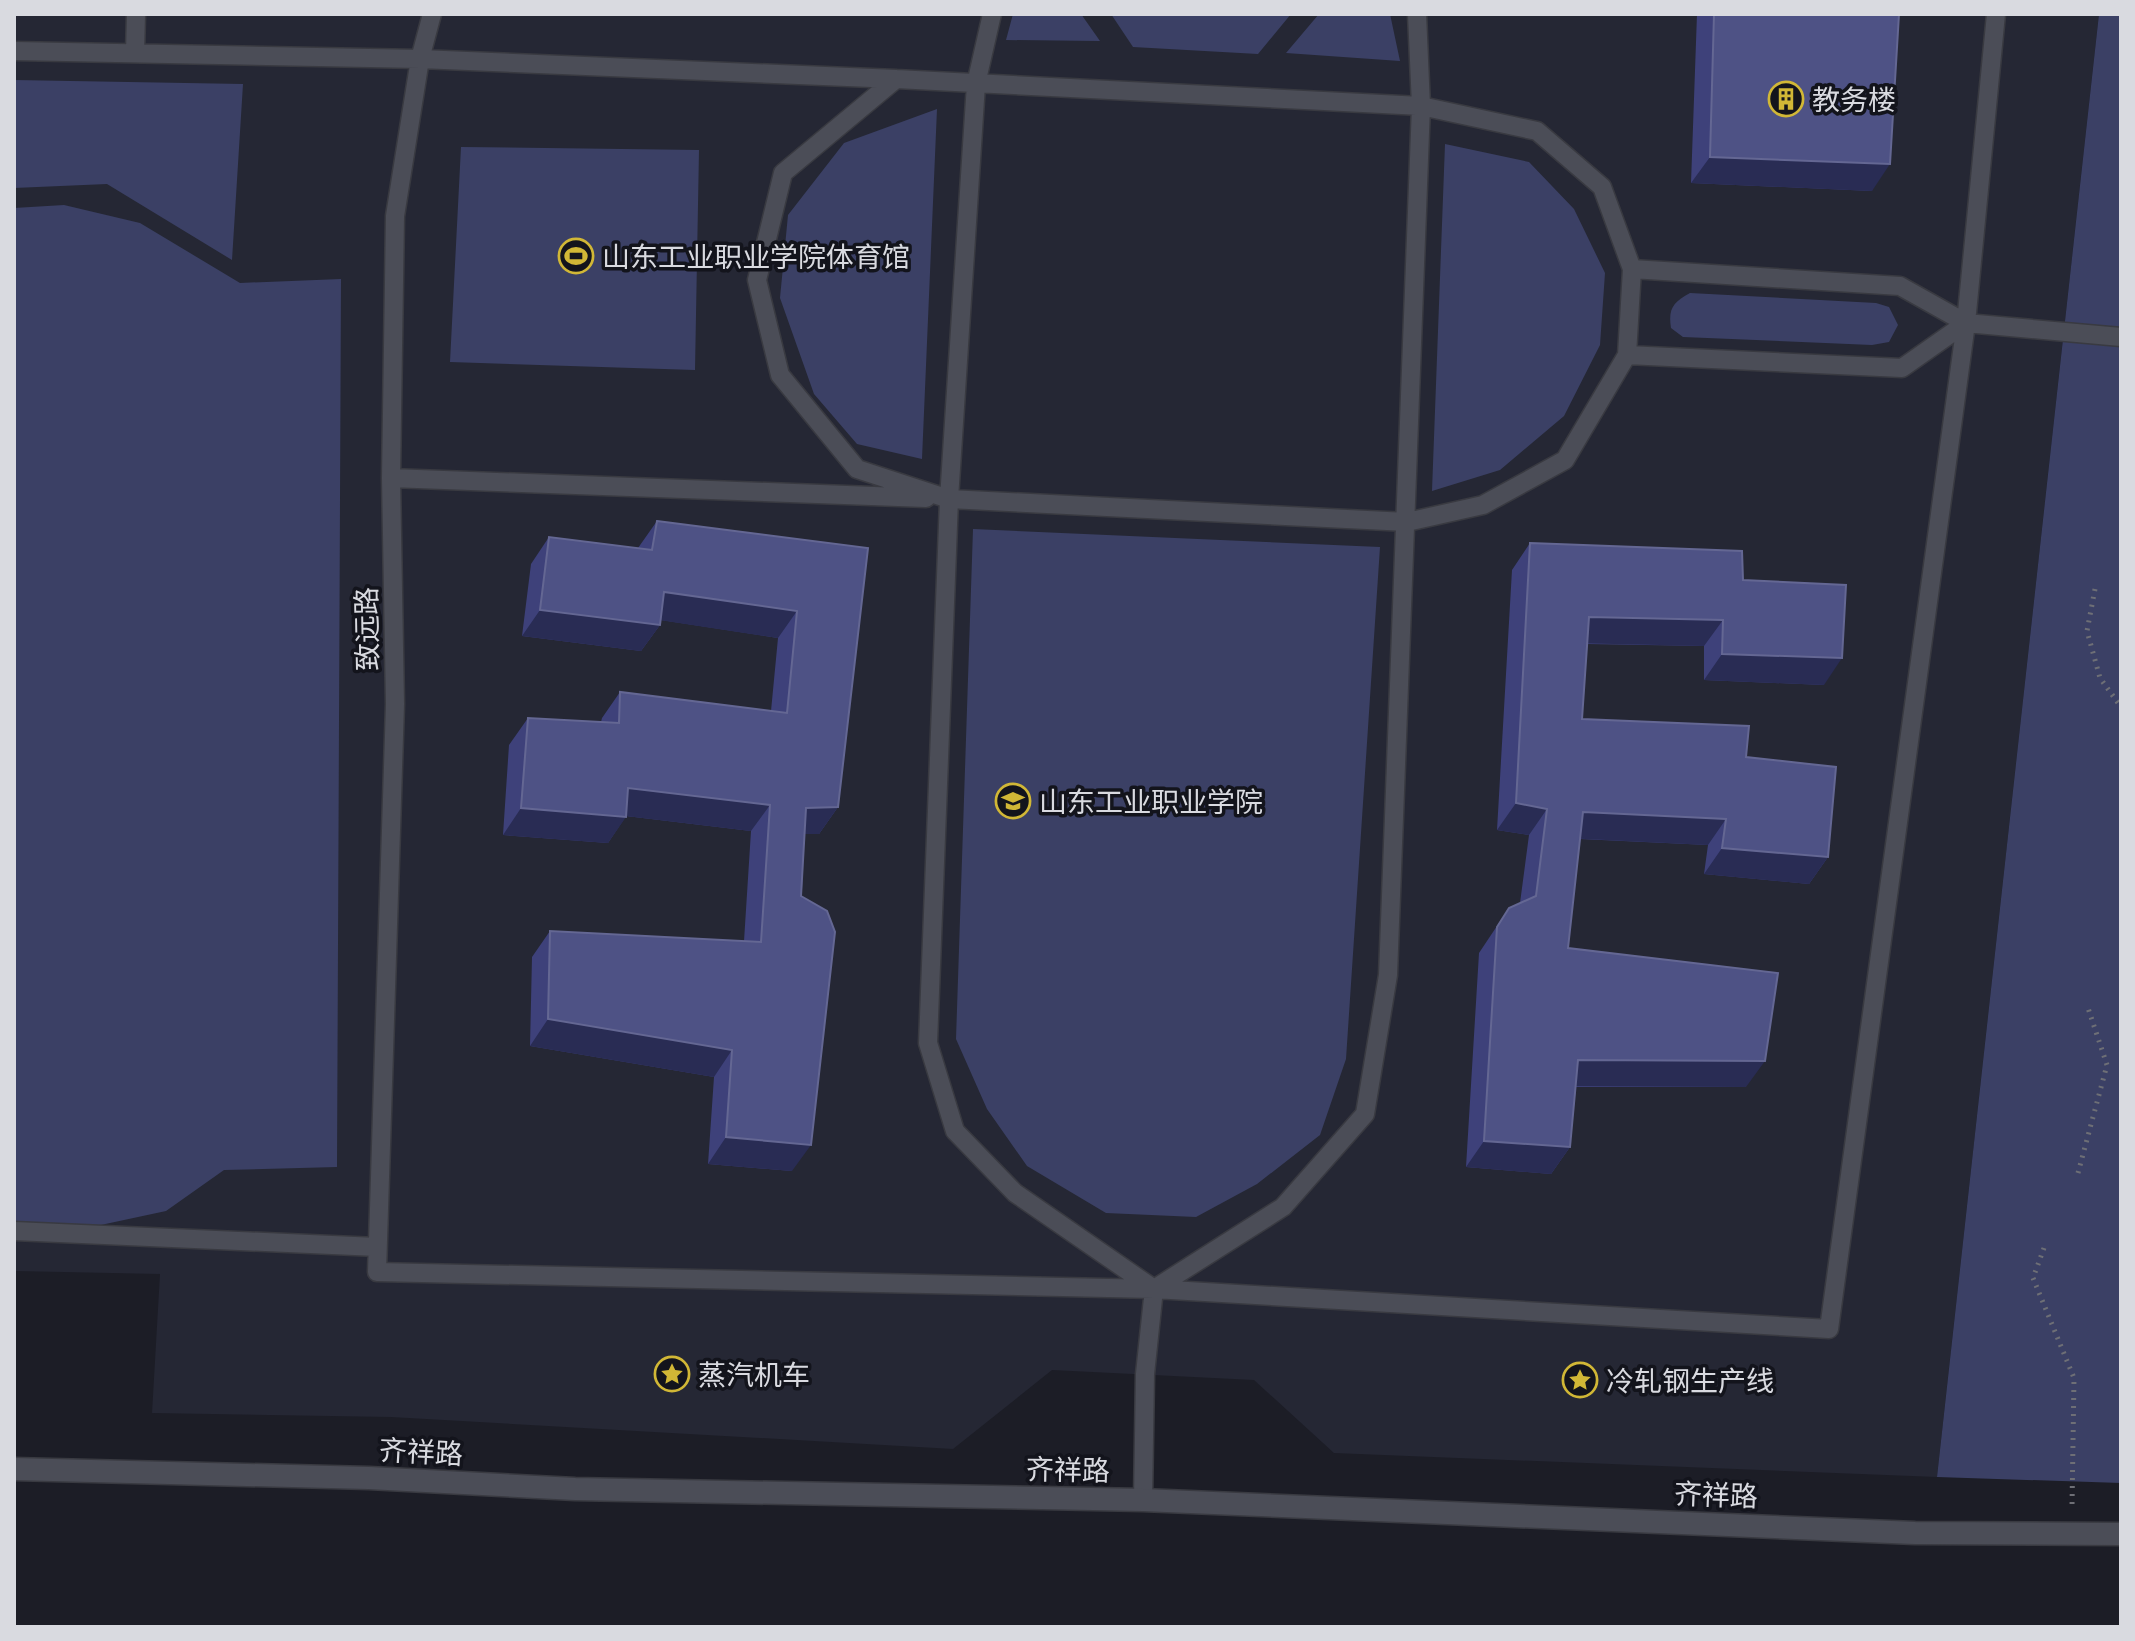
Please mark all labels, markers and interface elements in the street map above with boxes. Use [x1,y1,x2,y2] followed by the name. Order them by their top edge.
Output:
[1767,80,1805,118] building icon: 教务楼
[1812,82,1896,116] place label: 教务楼
[557,237,595,275] sports icon: 山东工业职业学院体育馆
[602,239,910,273] place label: 山东工业职业学院体育馆
[348,587,384,671] street label: 致远路
[994,782,1032,820] school or university icon: 山东工业职业学院
[1039,784,1263,818] place label: 山东工业职业学院
[653,1355,691,1393] place icon: 蒸汽机车
[698,1357,810,1391] place label: 蒸汽机车
[1561,1361,1599,1399] place icon: 冷轧钢生产线
[1606,1363,1774,1397] place label: 冷轧钢生产线
[378,1432,464,1470] street label: 齐祥路
[1026,1451,1110,1487] street label: 齐祥路
[1673,1476,1759,1512] street label: 齐祥路

